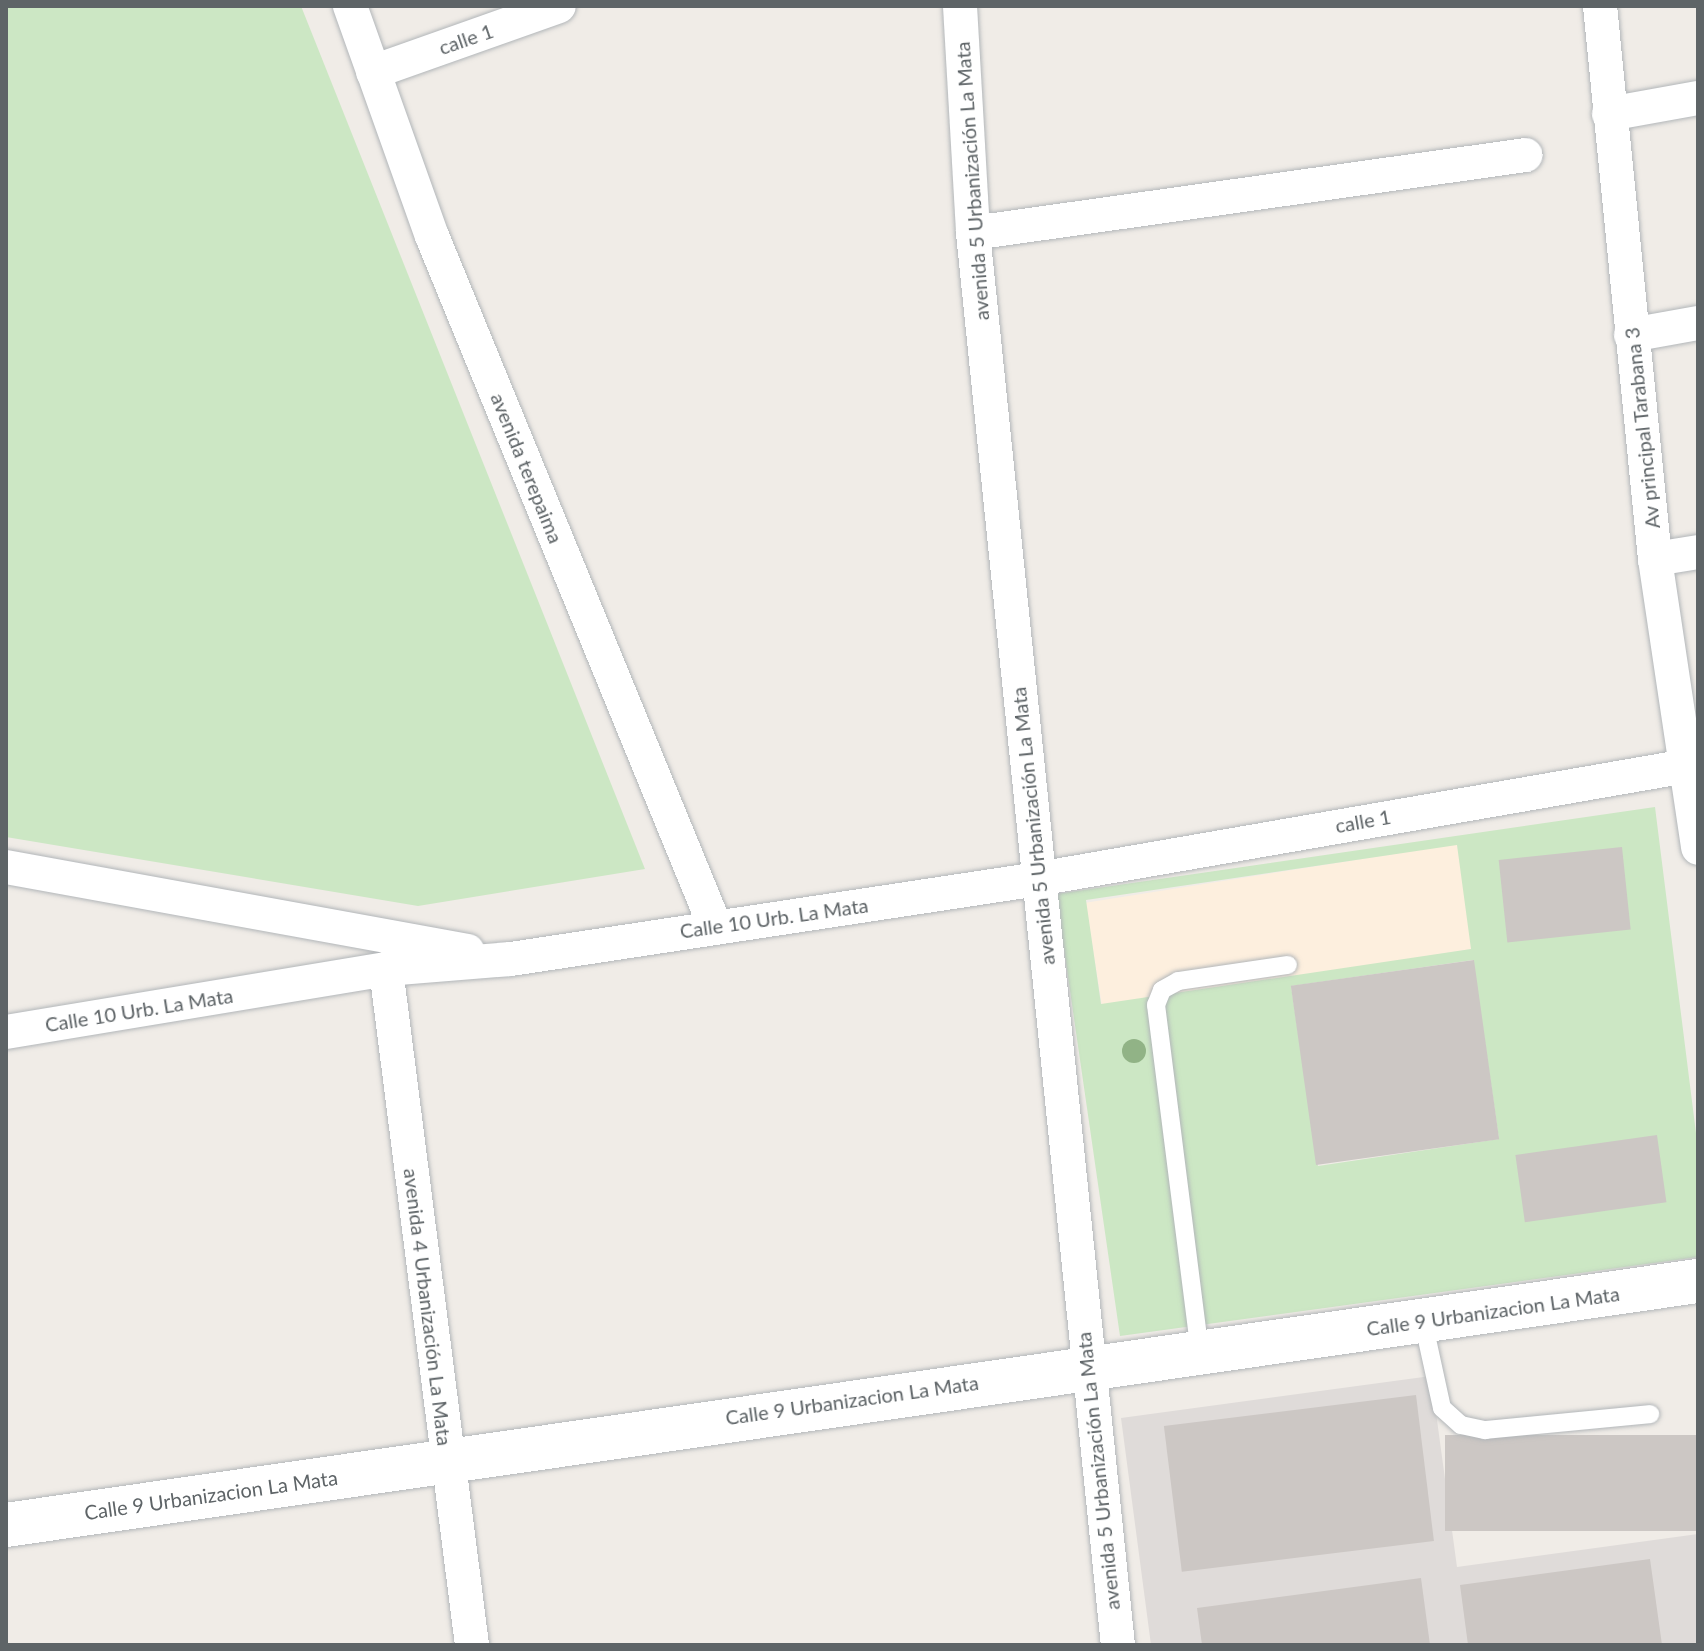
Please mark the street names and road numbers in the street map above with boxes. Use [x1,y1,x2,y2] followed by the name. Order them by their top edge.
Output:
[436,19,496,59] street label: calle 1
[950,41,994,321] street label: avenida 5 Urbanización La Mata
[1619,326,1665,530] street label: Av principal Tarabana 3
[486,389,568,547] street label: avenida terepaima
[1006,686,1060,966] street label: avenida 5 Urbanización La Mata
[1333,804,1393,838] street label: calle 1
[678,893,870,943] street label: Calle 10 Urb. La Mata
[43,983,235,1037] street label: Calle 10 Urb. La Mata
[399,1167,457,1447] street label: avenida 4 Urbanización La Mata
[1365,1281,1621,1341] street label: Calle 9 Urbanizacion La Mata
[1071,1331,1125,1611] street label: avenida 5 Urbanización La Mata
[724,1370,980,1430] street label: Calle 9 Urbanizacion La Mata
[83,1465,339,1525] street label: Calle 9 Urbanizacion La Mata

